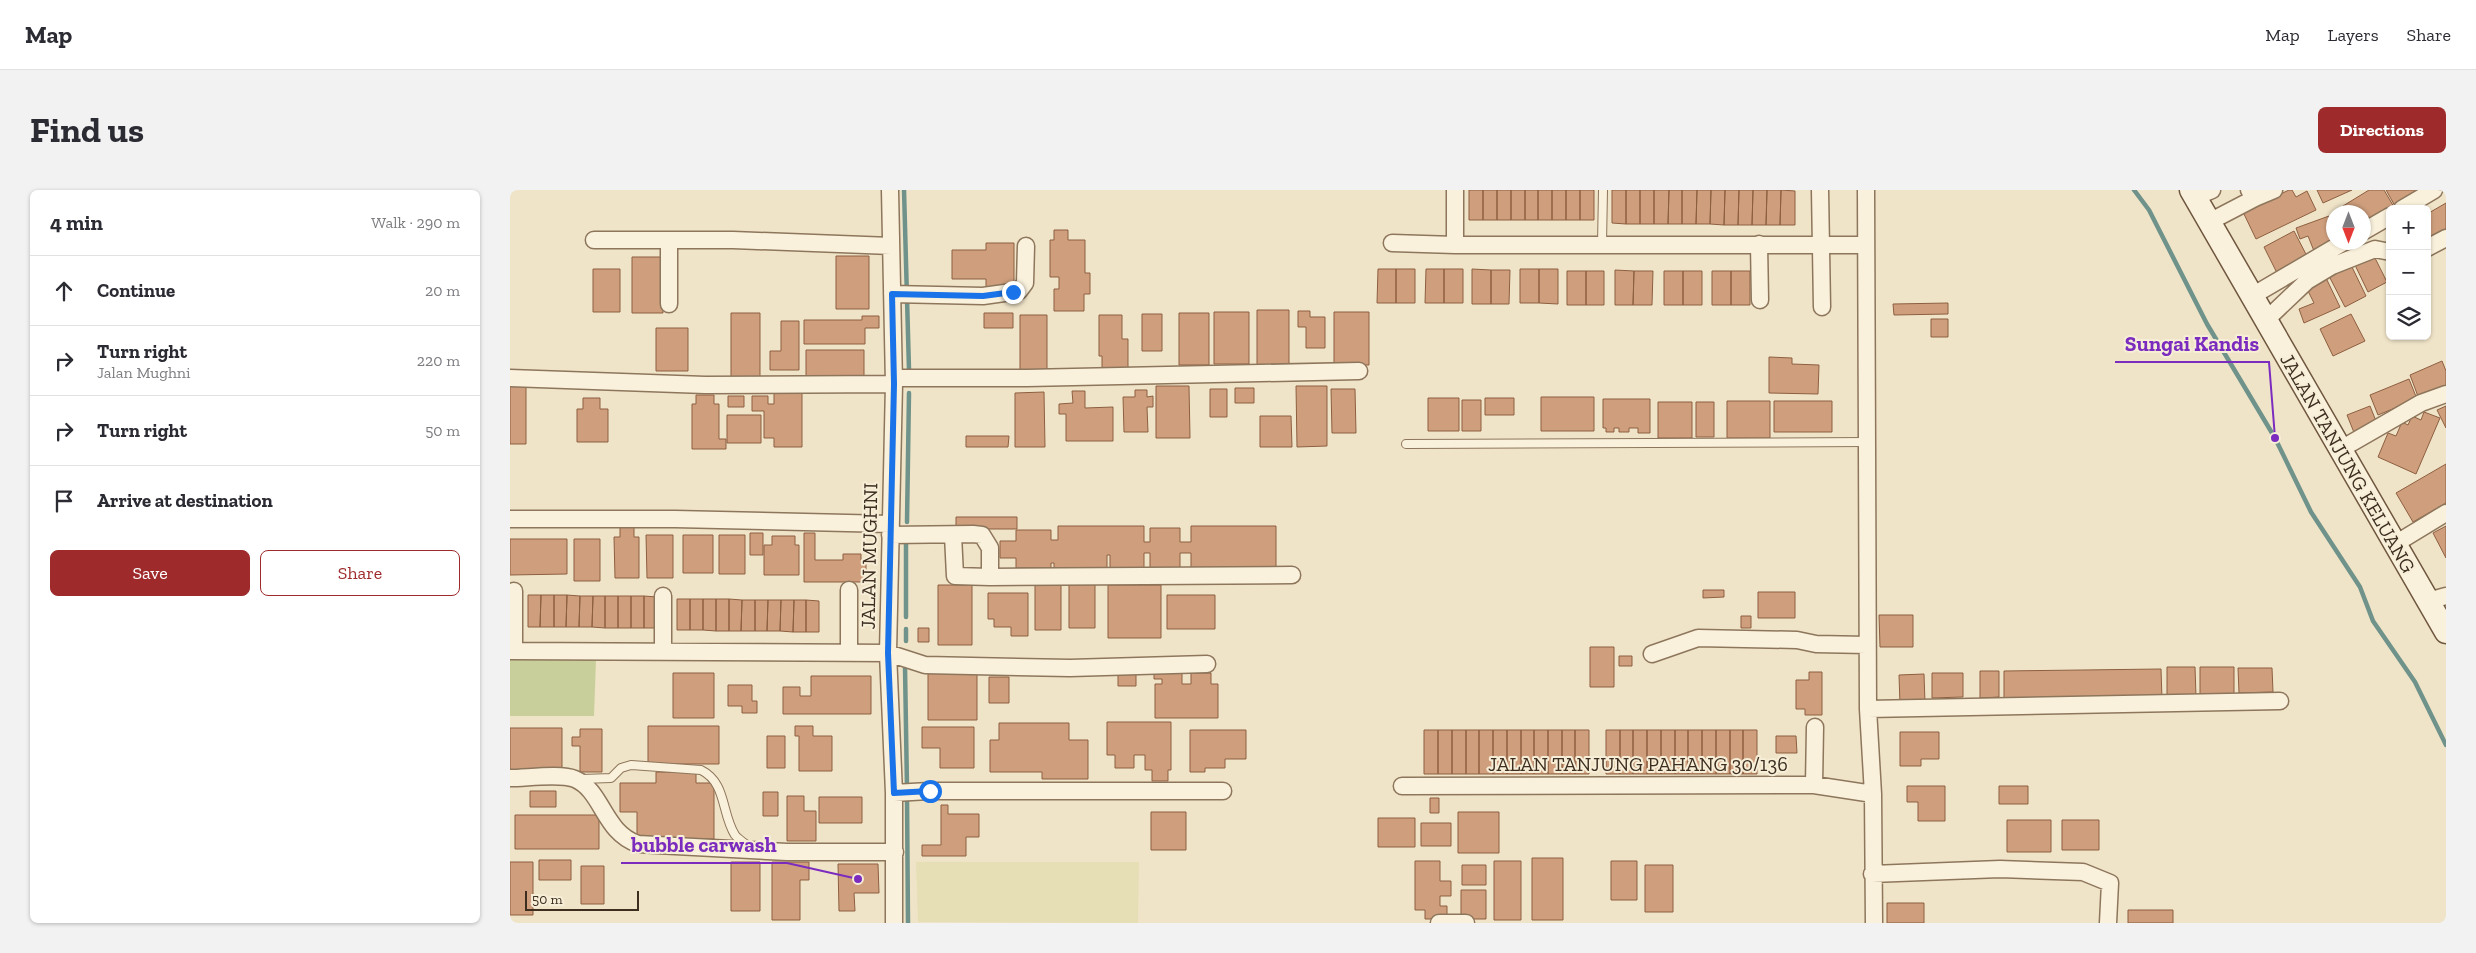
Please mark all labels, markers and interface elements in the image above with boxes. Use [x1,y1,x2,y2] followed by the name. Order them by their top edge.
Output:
[25,20,72,49] text: Map
[2265,24,2300,46] text: Map
[2328,24,2379,46] text: Layers
[2407,24,2451,46] text: Share
[2318,107,2446,153] button: Directions
[30,109,144,151] text: Find us
[2326,205,2371,250] north arrow
[2386,205,2431,340] map controls
[2386,205,2431,250] button: +
[50,210,103,235] text: 4 min
[371,213,460,232] text: Walk · 290 m
[2386,250,2431,295] button: −
[50,277,78,305] icon: ahead
[97,279,175,302] text: Continue
[425,281,460,300] text: 20 m
[1002,281,1025,304] route end
[2386,295,2431,340] button: layers
[2115,326,2269,362] callout: Sungai Kandis
[2125,331,2260,356] text: Sungai Kandis
[97,340,187,363] text: Turn right
[50,347,78,375] icon: right
[2275,349,2421,577] street label: JALAN TANJUNG KELUANG
[417,351,460,370] text: 220 m
[97,363,191,382] text: Jalan Mughni
[50,417,78,445] icon: right
[97,419,187,442] text: Turn right
[425,421,460,440] text: 50 m
[856,483,882,629] street label: JALAN MUGHNI
[50,487,78,515] icon: arrive
[97,489,273,512] text: Arrive at destination
[50,550,250,596] button: Save
[260,550,460,596] button: Share
[1488,752,1788,776] street label: JALAN TANJUNG PAHANG 30/136
[919,780,942,803] route start
[621,827,787,863] callout: bubble carwash
[630,832,777,857] text: bubble carwash
[525,888,639,911] scale bar
[532,891,563,908] text: 50 m

